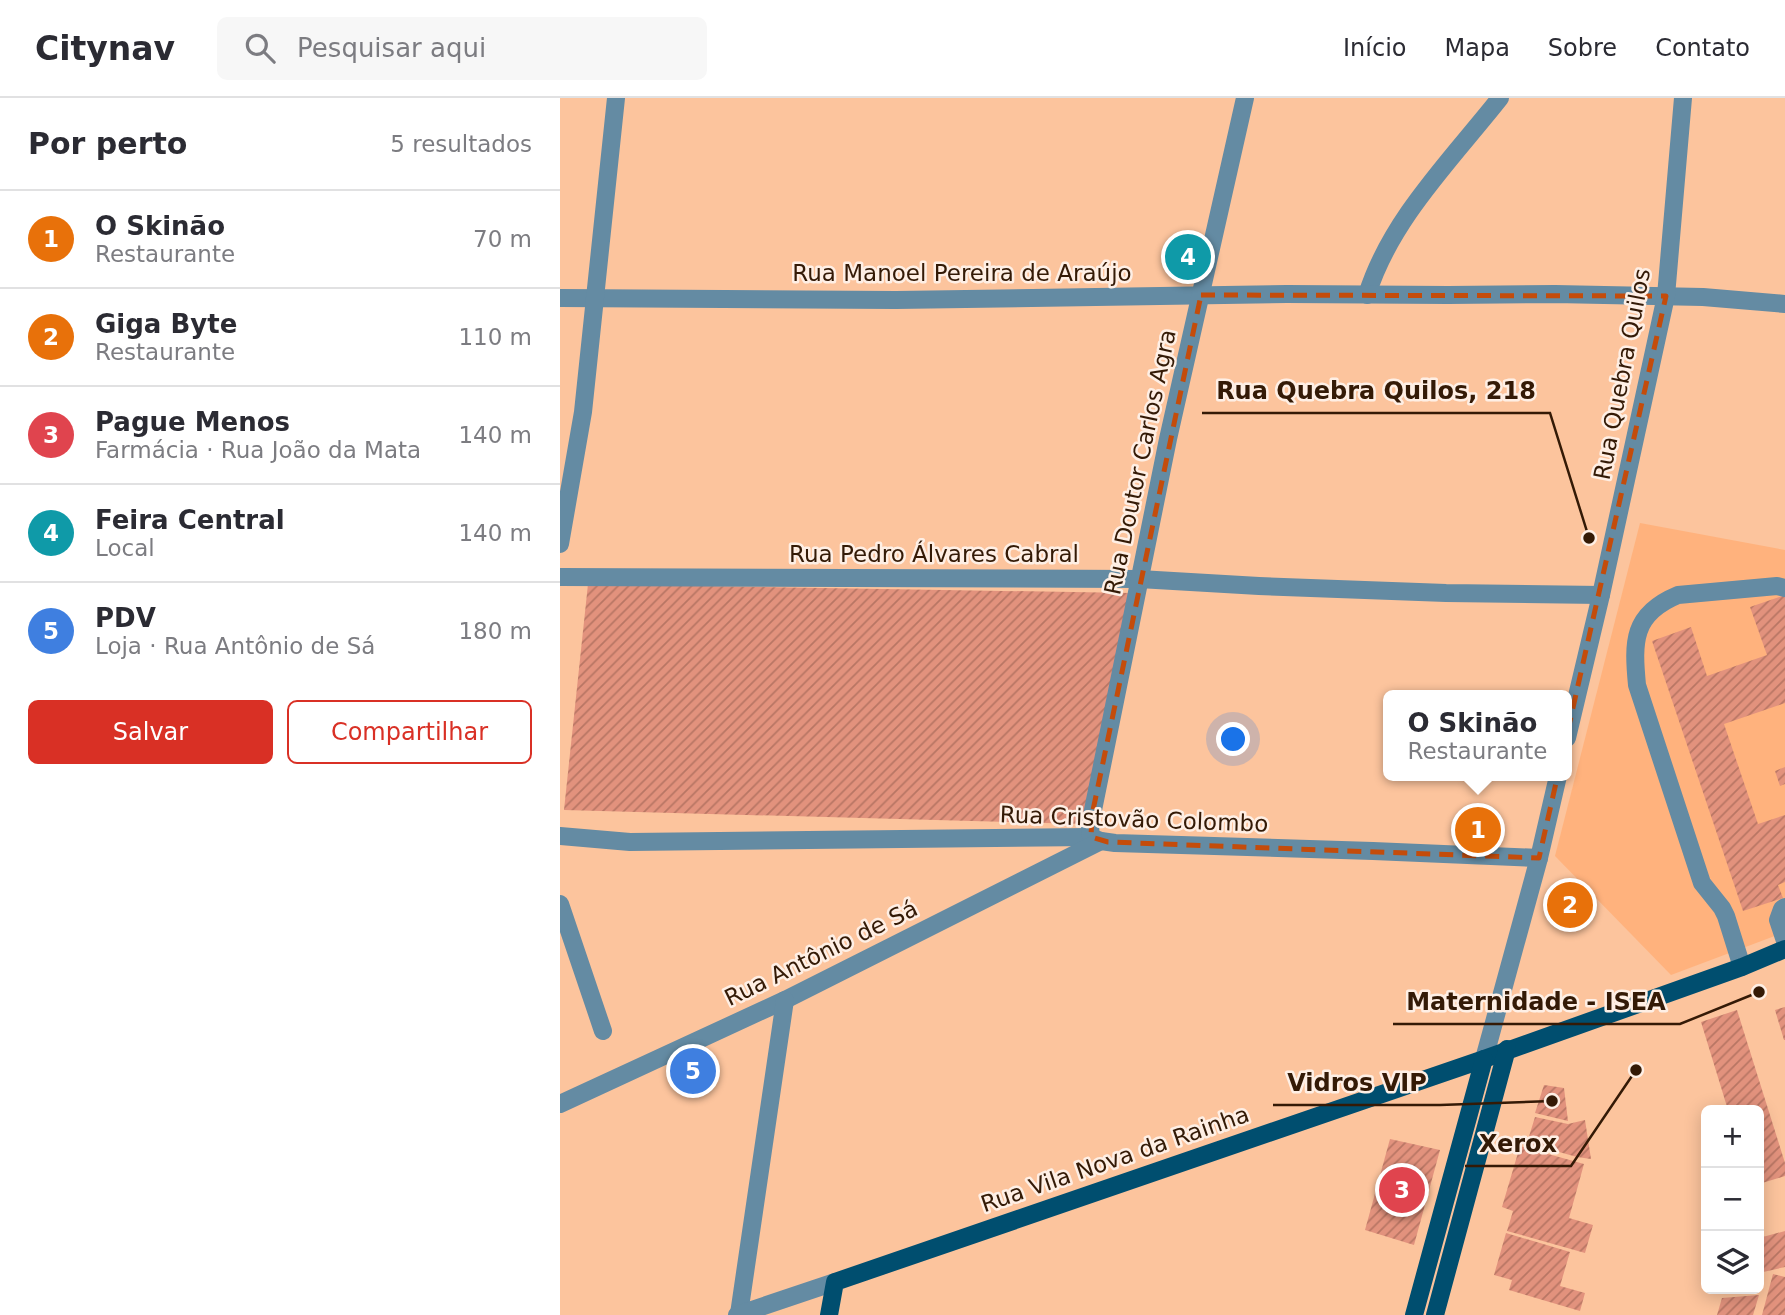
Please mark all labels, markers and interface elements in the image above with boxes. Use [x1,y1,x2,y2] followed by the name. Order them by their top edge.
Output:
[217,17,707,80] search box
[35,29,175,68] text: Citynav
[241,29,279,67] icon: search
[297,33,486,63] text: Pesquisar aqui
[1343,34,1407,62] text: Início
[1445,34,1510,62] text: Mapa
[1548,34,1617,62] text: Sobre
[1655,34,1750,62] text: Contato
[28,126,187,161] text: Por perto
[390,131,532,157] text: 5 resultados
[95,211,225,241] text: O Skinão
[43,226,59,252] text: 1
[473,226,532,252] text: 70 m
[1165,231,1211,283] pin: 4
[95,241,235,267] text: Restaurante
[792,260,1132,286] street label: Rua Manoel Pereira de Araújo
[1589,266,1655,482] street label: Rua Quebra Quilos
[95,309,237,339] text: Giga Byte
[43,324,59,350] text: 2
[458,324,532,350] text: 110 m
[1099,327,1181,597] street label: Rua Doutor Carlos Agra
[95,339,235,365] text: Restaurante
[1202,368,1550,413] callout: Rua Quebra Quilos, 218
[1216,377,1536,405] text: Rua Quebra Quilos, 218
[95,407,290,437] text: Pague Menos
[43,422,59,448] text: 3
[458,422,532,448] text: 140 m
[95,437,421,463] text: Farmácia · Rua João da Mata
[95,505,285,535] text: Feira Central
[43,520,59,546] text: 4
[458,520,532,546] text: 140 m
[95,535,155,561] text: Local
[789,540,1079,567] street label: Rua Pedro Álvares Cabral
[95,603,156,633] text: PDV
[43,618,59,644] text: 5
[458,618,532,644] text: 180 m
[95,633,375,659] text: Loja · Rua Antônio de Sá
[1383,690,1572,781] popup
[28,700,273,764] button: Salvar
[287,700,532,764] button: Compartilhar
[1407,708,1537,738] text: O Skinão
[1216,722,1250,756] your location
[1407,738,1548,764] text: Restaurante
[999,801,1269,837] street label: Rua Cristovão Colombo
[1455,804,1501,856] pin: 1
[1547,879,1593,931] pin: 2
[720,895,922,1011] street label: Rua Antônio de Sá
[1393,979,1680,1024] callout: Maternidade - ISEA
[1406,988,1666,1016] text: Maternidade - ISEA
[670,1045,716,1097] pin: 5
[1273,1060,1440,1105] callout: Vidros VIP
[1287,1069,1427,1097] text: Vidros VIP
[978,1101,1252,1217] street label: Rua Vila Nova da Rainha
[1701,1105,1764,1294] map controls
[1701,1105,1764,1168] button: +
[1465,1121,1571,1166] callout: Xerox
[1479,1130,1557,1158] text: Xerox
[1379,1164,1425,1216] pin: 3
[1701,1168,1764,1231] button: −
[1701,1231,1764,1294] button: layers

